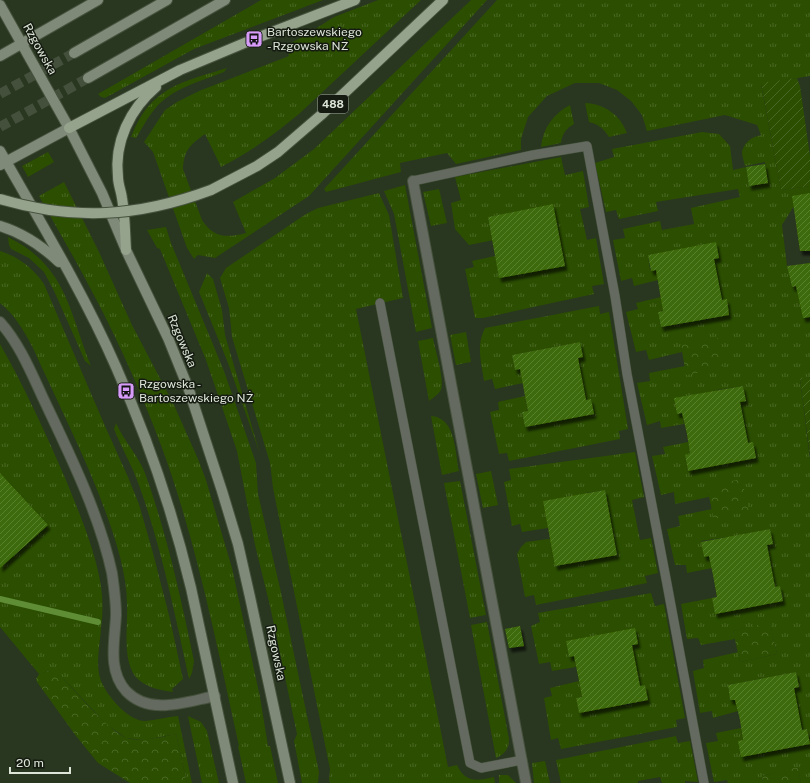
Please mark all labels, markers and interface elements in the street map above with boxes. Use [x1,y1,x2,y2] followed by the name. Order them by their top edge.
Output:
[20,21,60,77] street label: Rzgowska
[267,25,362,53] place label: Bartoszewskiego - Rzgowska NŻ
[244,29,264,49] bus stop icon: Bartoszewskiego - Rzgowska NŻ
[318,95,348,113] road number: 488
[165,312,199,370] street label: Rzgowska
[139,377,254,405] place label: Rzgowska - Bartoszewskiego NŻ
[116,381,136,401] bus stop icon: Rzgowska - Bartoszewskiego NŻ
[263,624,289,682] street label: Rzgowska
[10,749,70,775] scale bar
[16,756,44,770] text: 20 m

